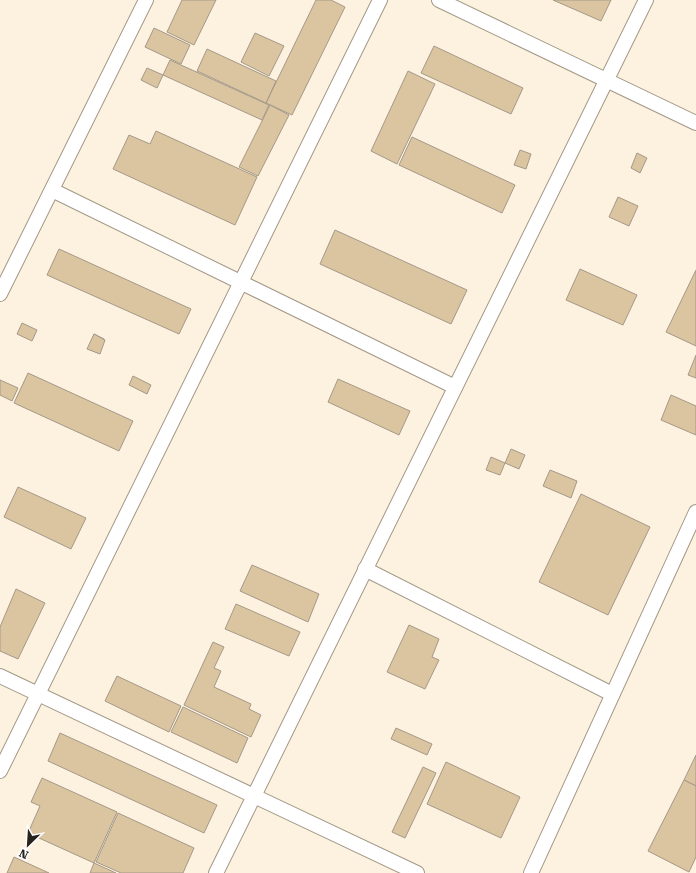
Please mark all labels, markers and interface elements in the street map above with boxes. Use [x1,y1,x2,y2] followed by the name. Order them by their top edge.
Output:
[8,825,48,865] north arrow
[17,846,31,861] text: N

